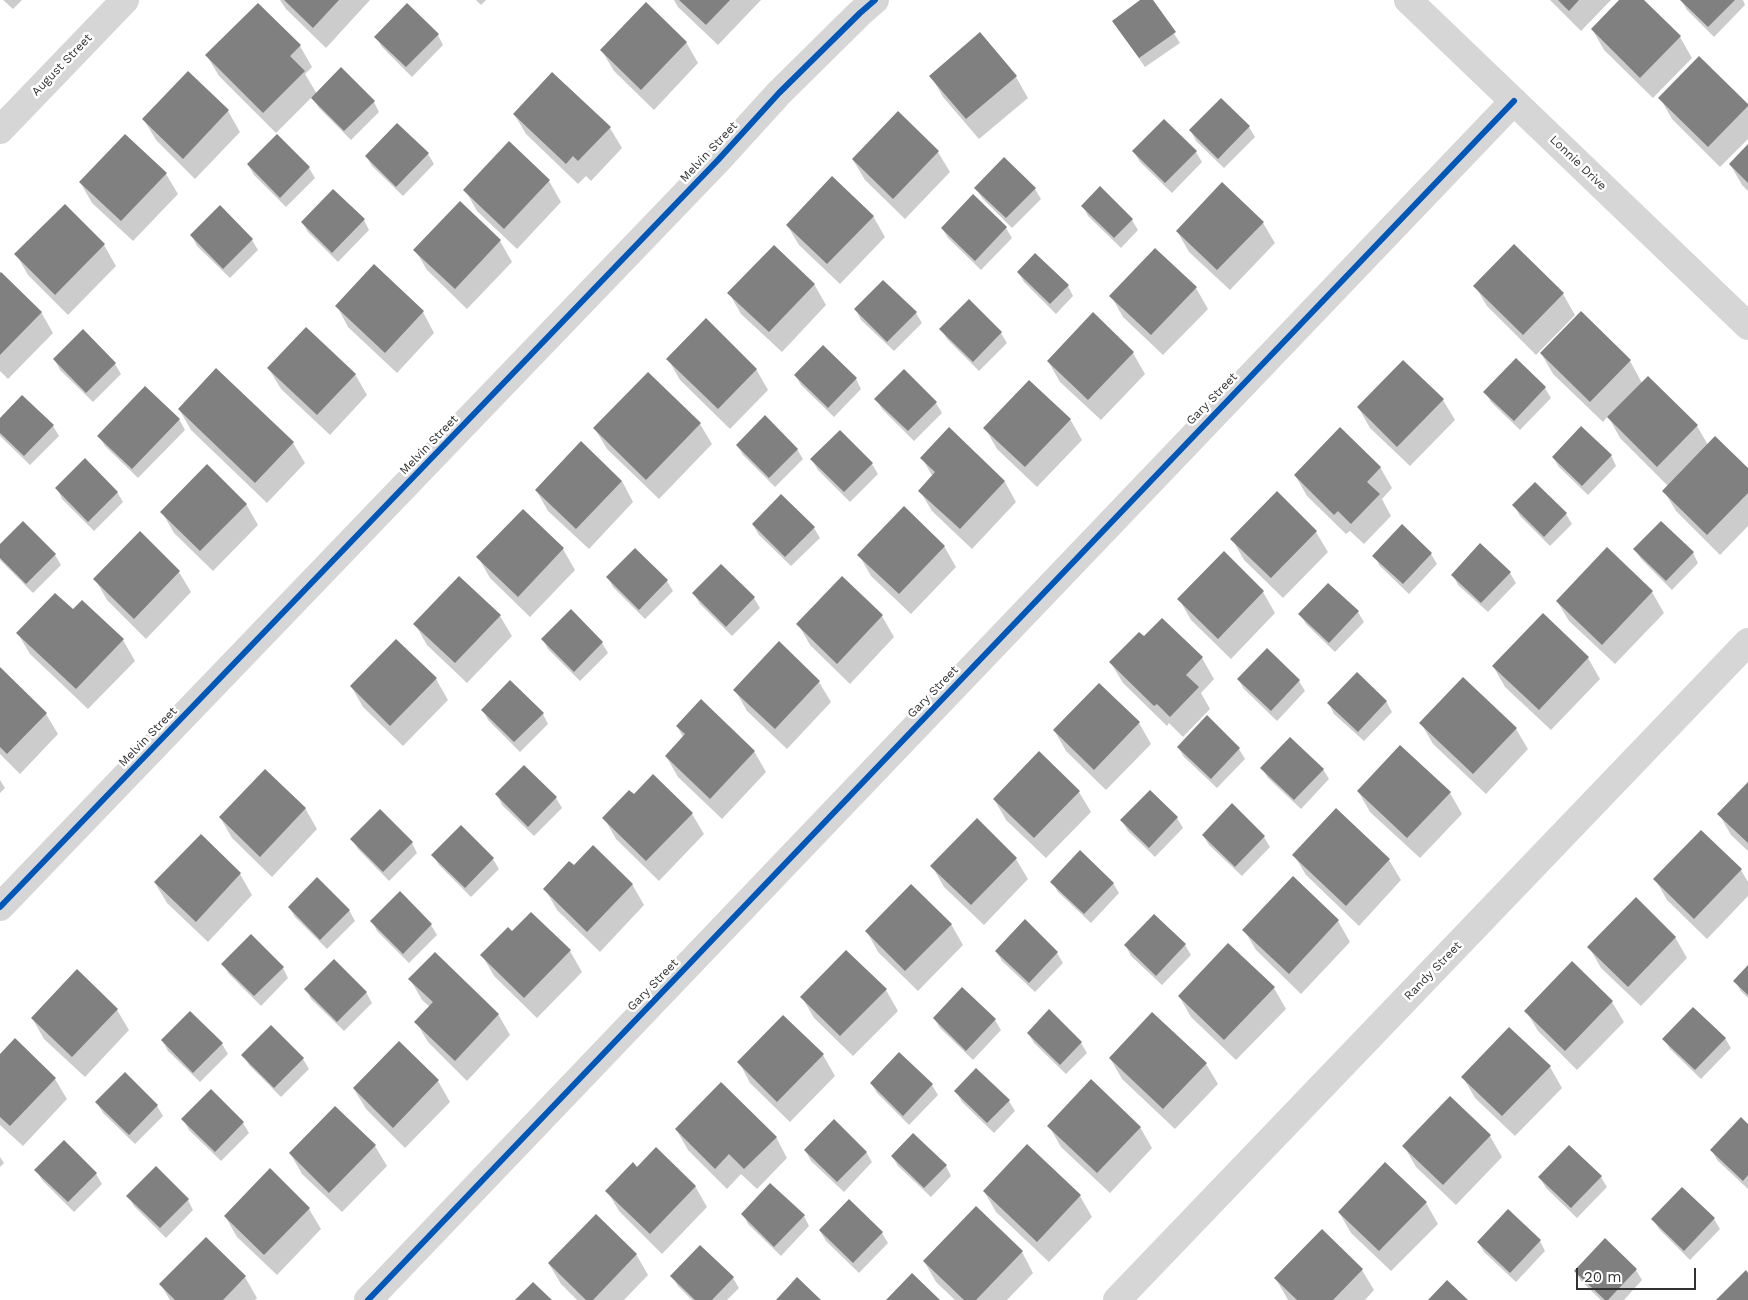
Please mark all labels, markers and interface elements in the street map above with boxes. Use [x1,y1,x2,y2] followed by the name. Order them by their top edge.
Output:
[29,31,95,99] street label: August Street
[677,119,741,185] street label: Melvin Street
[1547,132,1609,194] street label: Lonnie Drive
[1184,370,1240,428] street label: Gary Street
[397,412,461,478] street label: Melvin Street
[905,663,961,721] street label: Gary Street
[116,704,180,770] street label: Melvin Street
[1401,939,1465,1003] street label: Randy Street
[625,956,681,1014] street label: Gary Street
[1578,1258,1698,1290] scale bar
[1584,1268,1622,1286] text: 20 m

